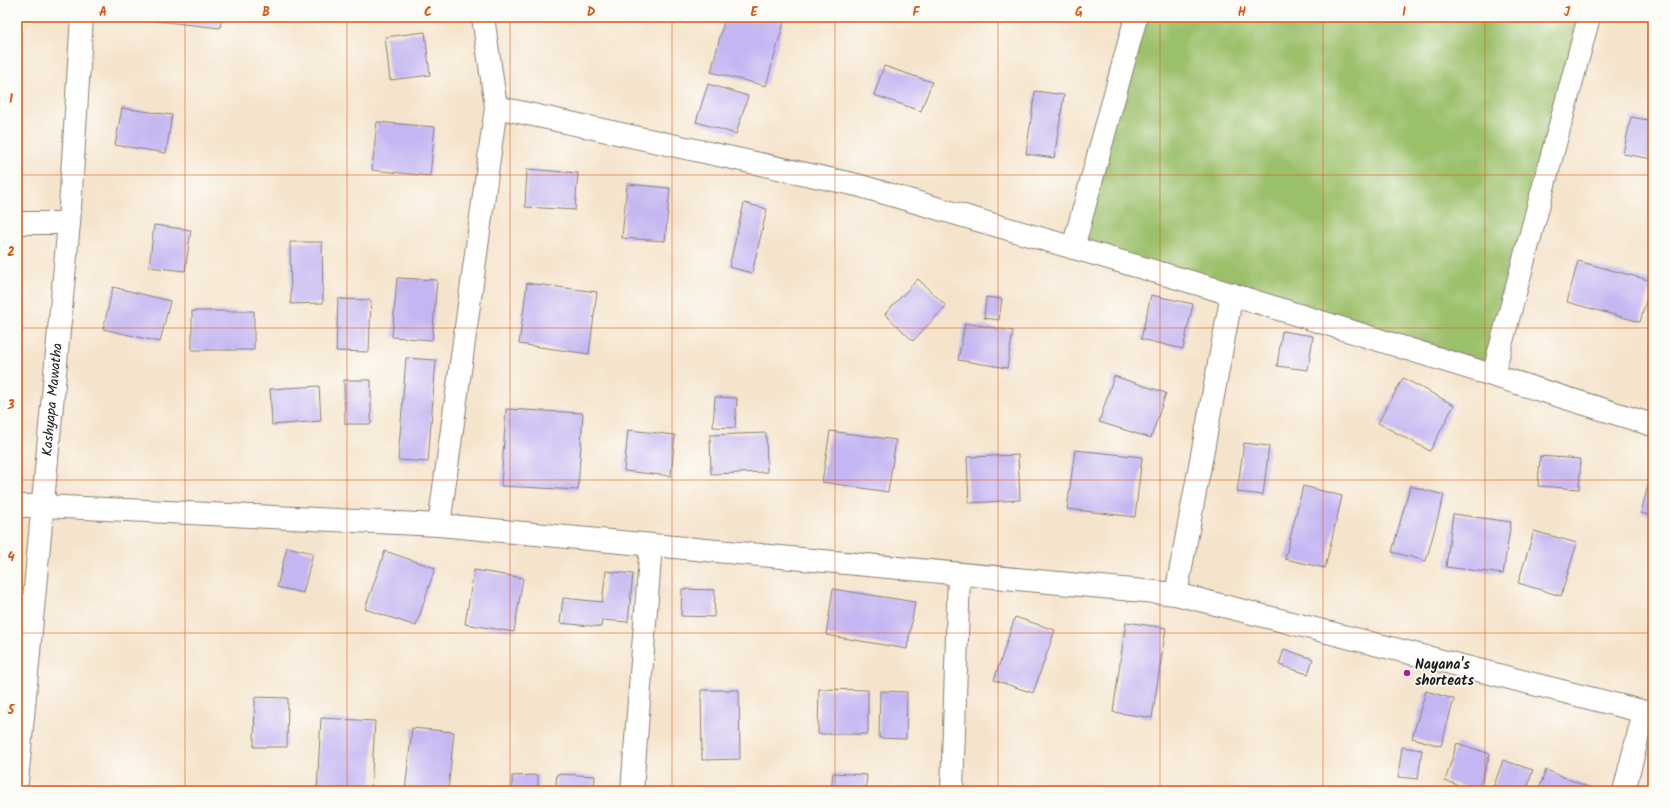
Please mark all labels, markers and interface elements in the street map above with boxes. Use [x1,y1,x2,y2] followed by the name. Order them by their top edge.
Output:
[99,2,107,23] text: A
[262,2,270,23] text: B
[424,2,432,23] text: C
[587,2,596,23] text: D
[750,2,758,23] text: E
[912,2,920,23] text: F
[1075,2,1083,23] text: G
[1238,2,1247,23] text: H
[1402,2,1406,23] text: I
[1564,2,1571,23] text: J
[9,89,13,110] text: 1
[7,242,15,263] text: 2
[36,342,69,457] street label: Kashyapa Mawatha
[6,395,15,416] text: 3
[7,547,15,568] text: 4
[1415,654,1474,692] place label: Nayana's shorteats
[1402,668,1412,678] marker: Nayana's shorteats
[7,700,16,721] text: 5

